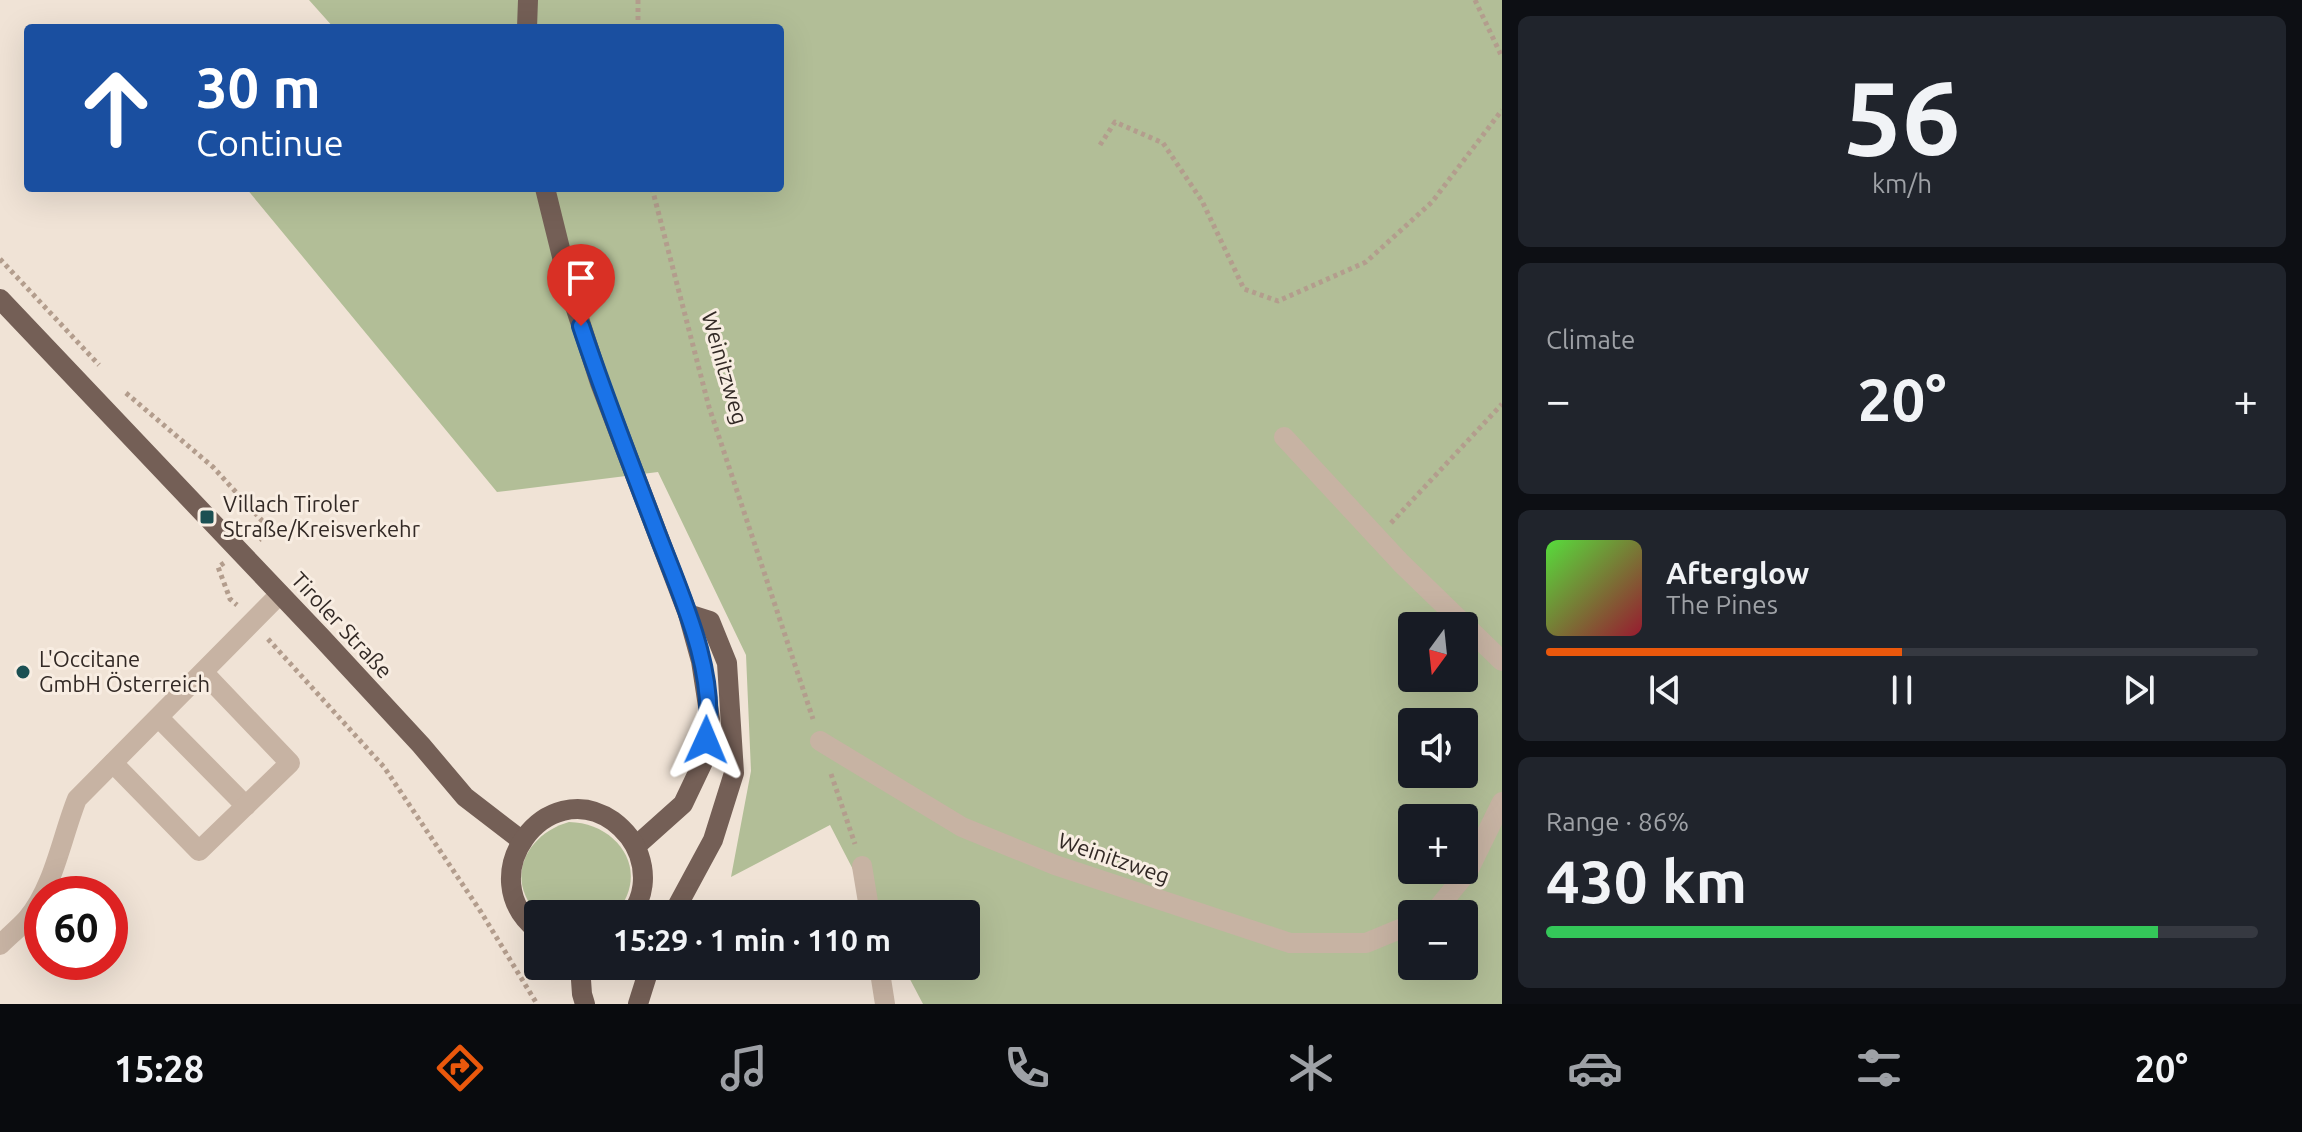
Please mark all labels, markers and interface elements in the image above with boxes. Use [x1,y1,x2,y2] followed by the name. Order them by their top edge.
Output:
[64,56,168,160] icon: ahead
[196,56,321,119] text: 30 m
[1843,58,1961,175] text: 56
[196,122,344,163] text: Continue
[1872,169,1932,198] text: km/h
[547,244,615,326] pin
[559,256,603,300] icon: arrive
[697,309,753,427] street label: Weinitzweg
[1546,325,1635,354] text: Climate
[1858,365,1946,432] text: 20°
[1546,375,1571,424] text: −
[2233,375,2258,424] text: +
[223,491,421,541] place label: Villach Tiroler Straße/Kreisverkehr
[198,508,216,526] marker: Villach Tiroler Straße/Kreisverkehr
[1666,556,1809,590] text: Afterglow
[287,566,398,683] street label: Tiroler Straße
[1666,590,1778,619] text: The Pines
[1398,612,1478,692] north arrow
[1398,612,1478,980] map controls
[39,646,210,696] place label: L'Occitane GmbH Österreich
[14,663,32,681] marker: L'Occitane GmbH Österreich
[1643,668,1687,712] icon: previous
[1880,668,1924,712] icon: pause
[2117,668,2161,712] icon: next
[664,698,748,782] position arrow
[1398,708,1478,788] button: sound
[1398,804,1478,884] button: +
[1546,807,1689,836] text: Range · 86%
[1055,827,1173,888] street label: Weinitzweg
[1546,847,1747,914] text: 430 km
[24,876,128,980] speed limit sign: 60
[1398,900,1478,980] button: −
[613,923,891,957] text: 15:29 · 1 min · 110 m
[432,1040,488,1096] icon: directions
[716,1040,772,1096] icon: music
[999,1040,1055,1096] icon: phone
[1283,1040,1339,1096] icon: climate
[1567,1040,1623,1096] icon: car
[1851,1040,1907,1096] icon: filters
[114,1048,204,1089] text: 15:28
[2135,1048,2188,1089] text: 20°

